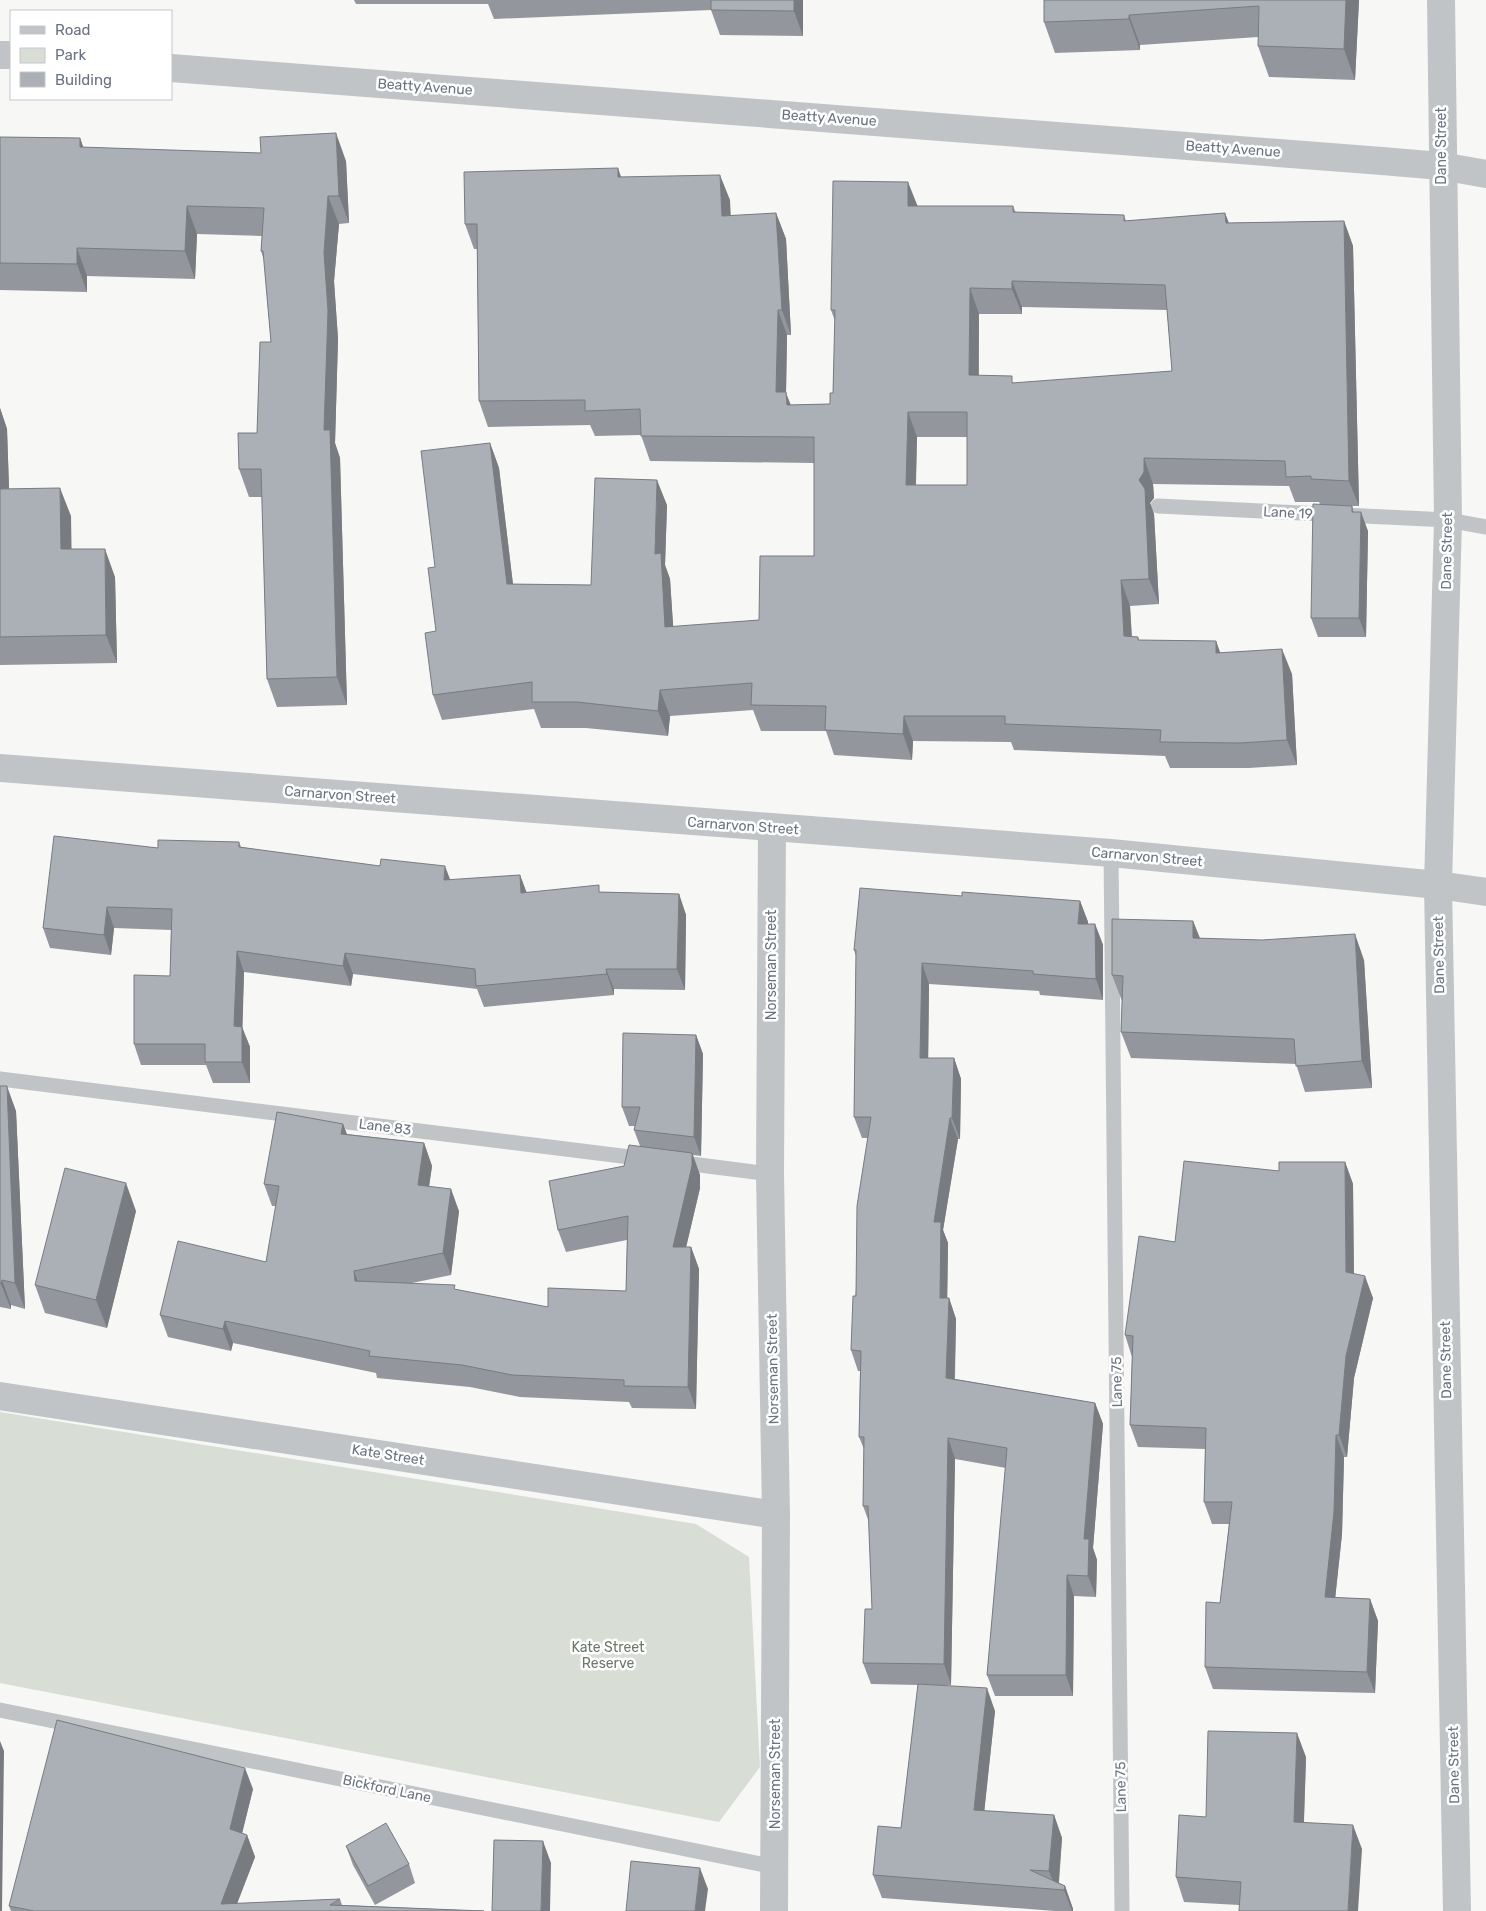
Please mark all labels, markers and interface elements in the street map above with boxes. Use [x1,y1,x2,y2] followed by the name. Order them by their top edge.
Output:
[10,10,172,100] legend
[55,21,91,39] text: Road
[55,46,86,64] text: Park
[55,71,112,89] text: Building
[377,75,473,99] street label: Beatty Avenue
[781,106,877,130] street label: Beatty Avenue
[1433,107,1450,185] street label: Dane Street
[1185,137,1281,161] street label: Beatty Avenue
[1263,503,1313,523] street label: Lane 19
[1438,512,1456,590] street label: Dane Street
[284,783,397,807] street label: Carnarvon Street
[687,814,800,838] street label: Carnarvon Street
[1091,844,1204,870] street label: Carnarvon Street
[763,909,780,1020] street label: Norseman Street
[1430,916,1448,994] street label: Dane Street
[358,1115,412,1139] street label: Lane 83
[764,1313,782,1424] street label: Norseman Street
[1437,1321,1455,1399] street label: Dane Street
[1108,1356,1126,1408] street label: Lane 75
[351,1441,426,1469] street label: Kate Street
[571,1639,645,1672] park label: Kate Street Reserve
[767,1718,784,1829] street label: Norseman Street
[1445,1726,1463,1804] street label: Dane Street
[1112,1761,1130,1813] street label: Lane 75
[341,1771,433,1807] street label: Bickford Lane

